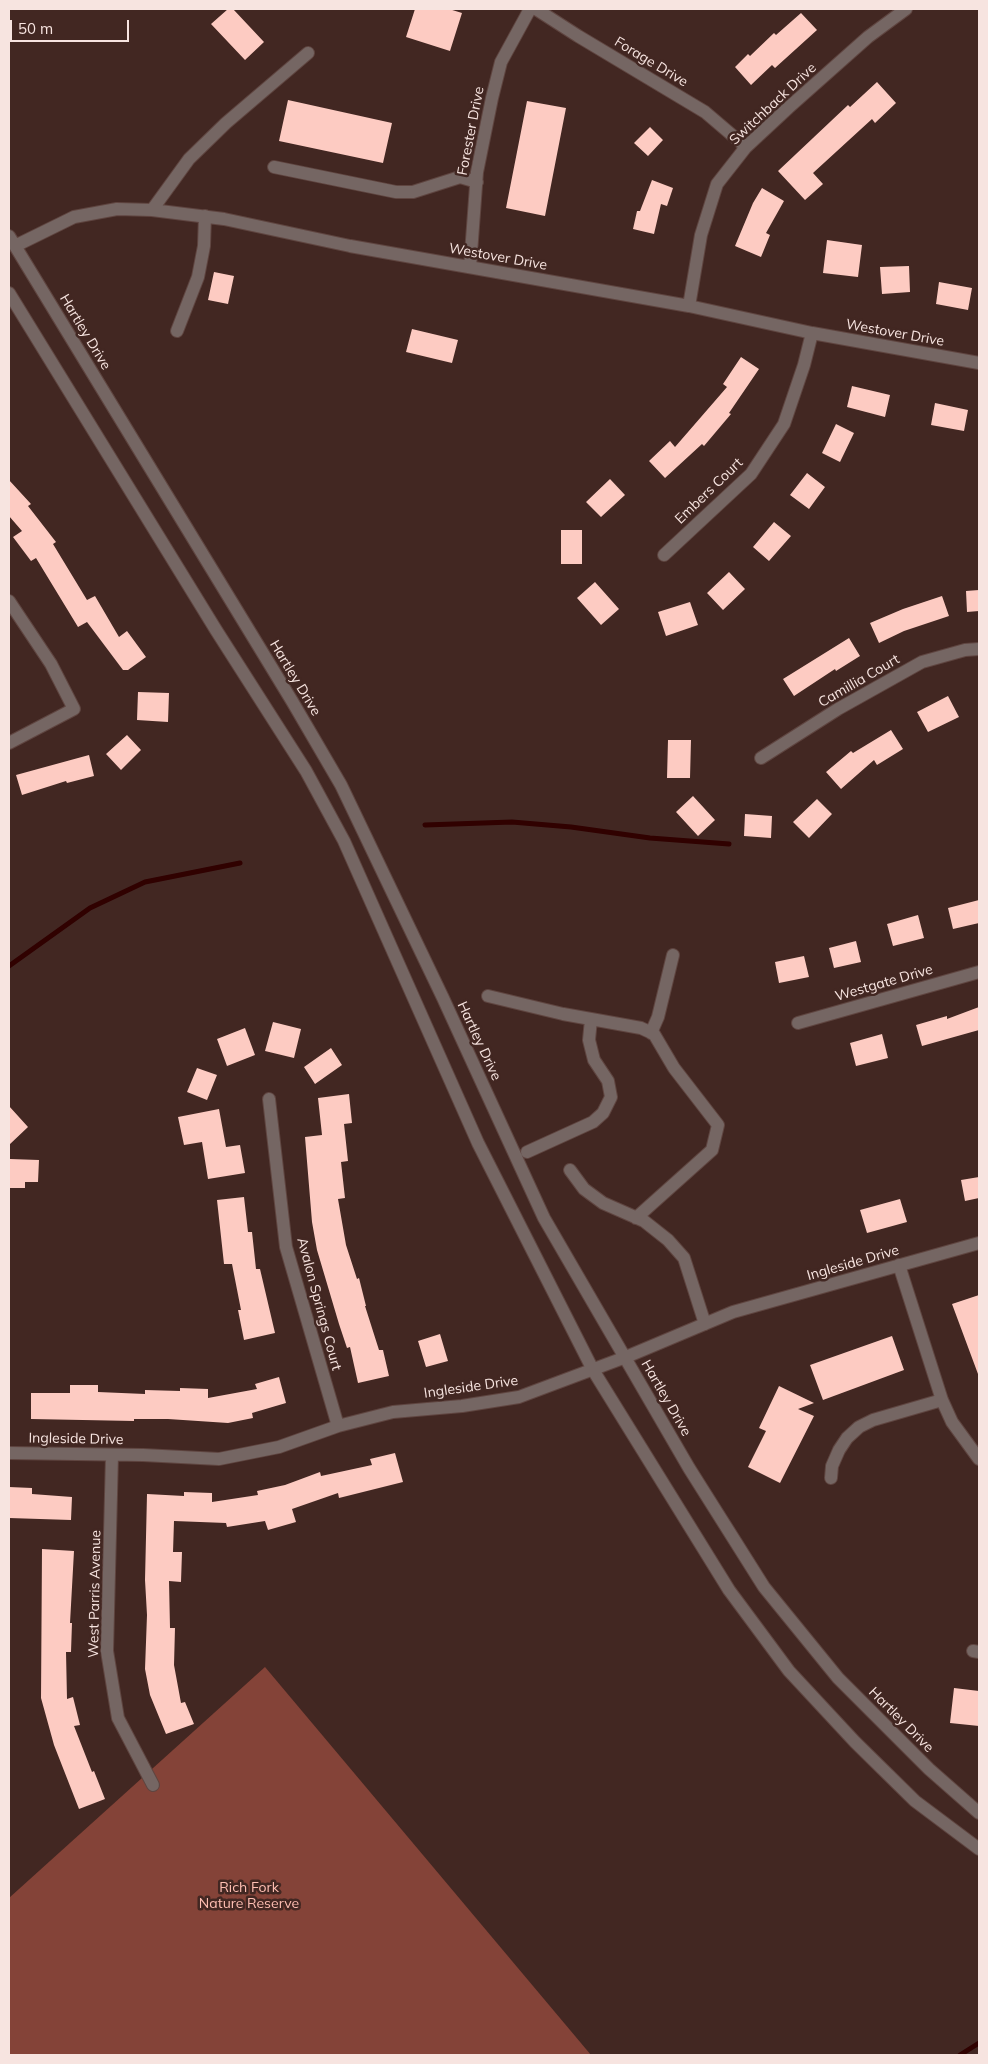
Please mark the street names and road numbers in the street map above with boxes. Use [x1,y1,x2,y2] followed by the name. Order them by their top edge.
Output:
[611,34,691,90] street label: Forage Drive
[726,59,820,149] street label: Switchback Drive
[454,85,488,177] street label: Forester Drive
[448,240,548,274] street label: Westover Drive
[56,291,114,373] street label: Hartley Drive
[845,316,945,350] street label: Westover Drive
[672,455,746,527] street label: Embers Court
[266,637,324,719] street label: Hartley Drive
[815,651,903,711] street label: Camillia Court
[833,961,935,1005] street label: Westgate Drive
[453,999,505,1083] street label: Hartley Drive
[293,1236,345,1372] street label: Avalon Springs Court
[805,1242,901,1284] street label: Ingleside Drive
[637,1357,695,1439] street label: Hartley Drive
[423,1372,519,1402] street label: Ingleside Drive
[28,1430,124,1448] street label: Ingleside Drive
[85,1530,105,1658] street label: West Parris Avenue
[865,1684,937,1756] street label: Hartley Drive

